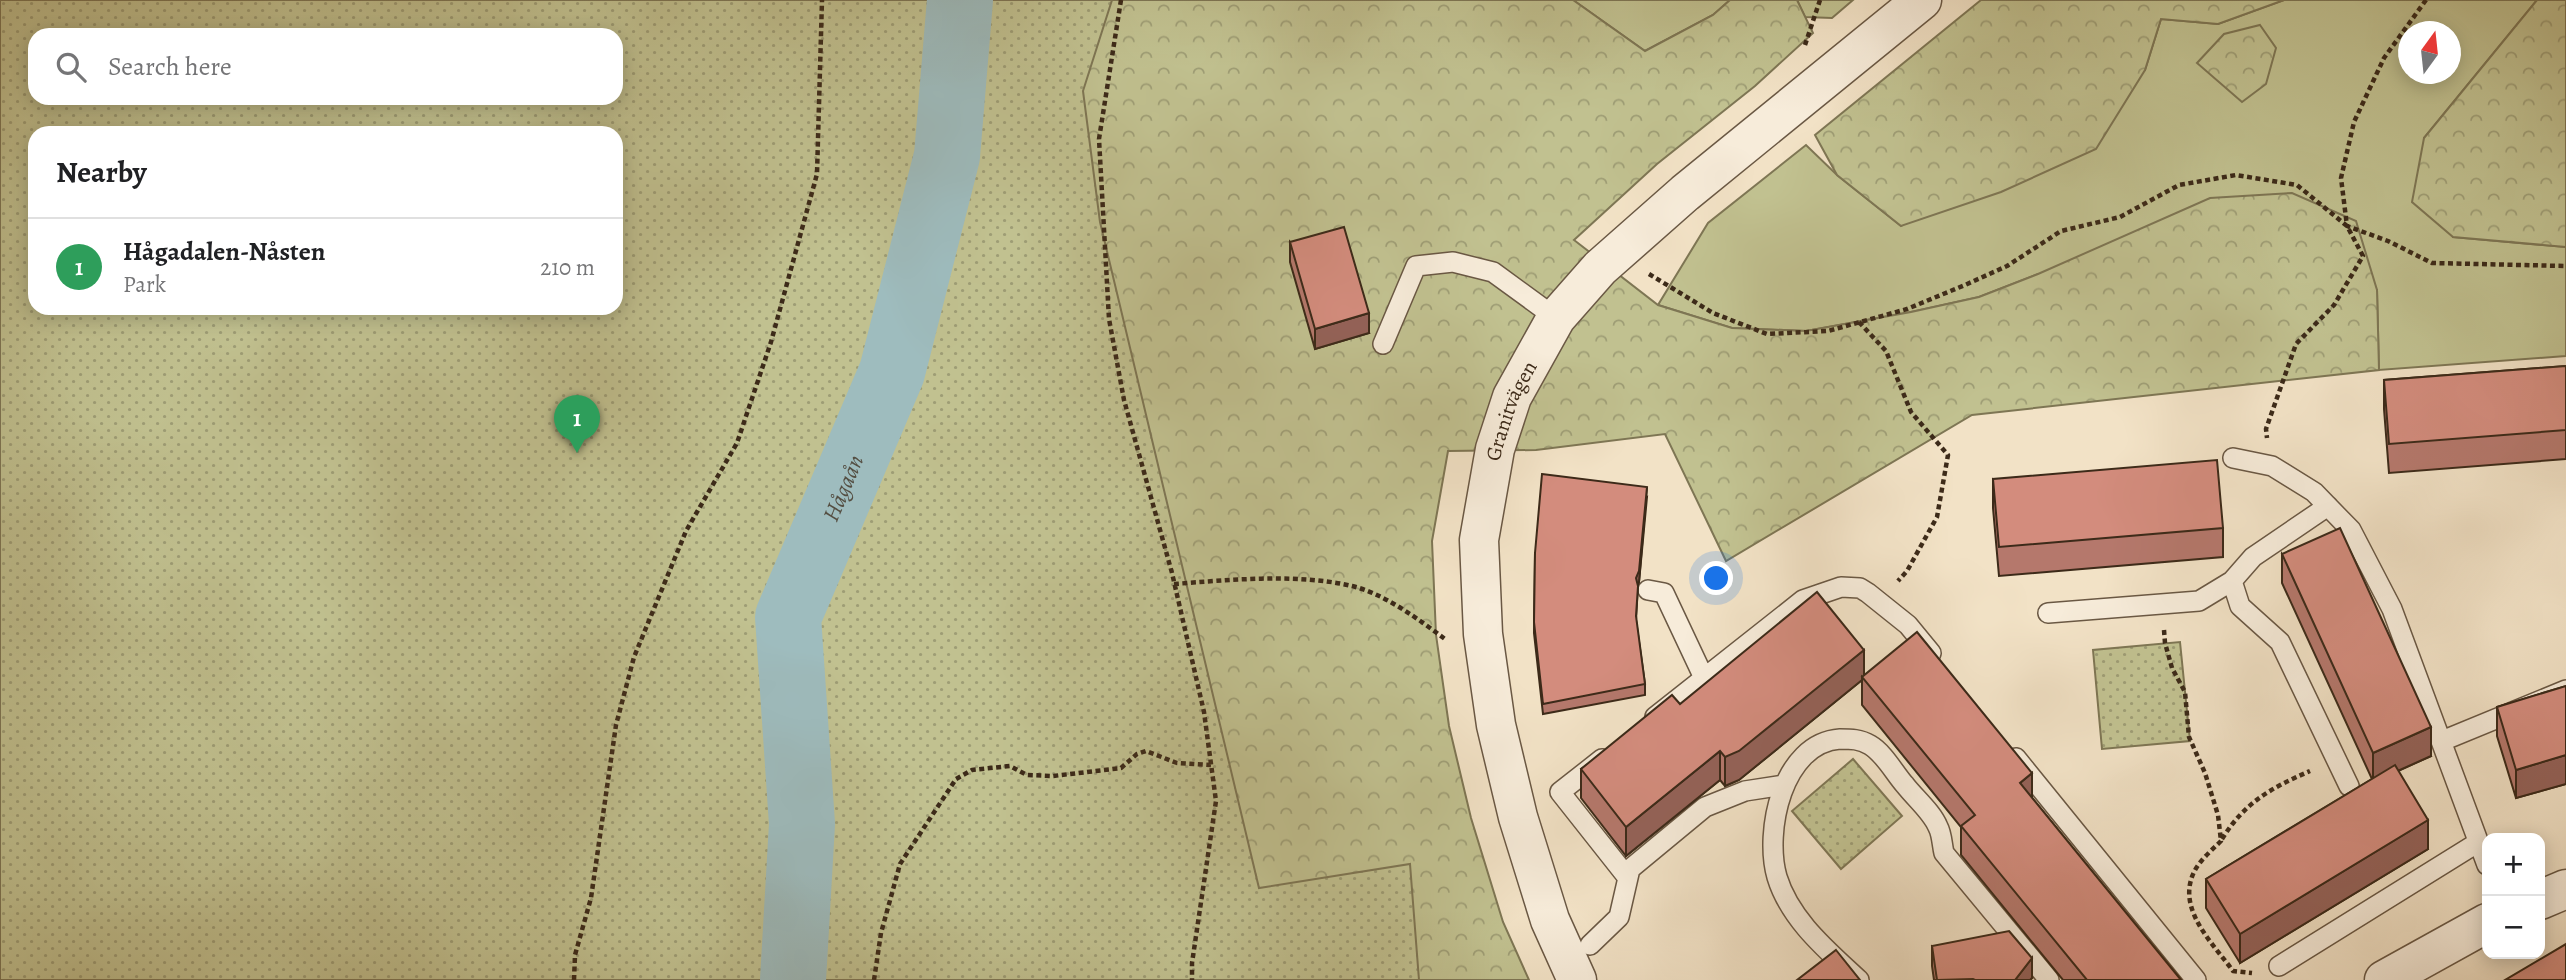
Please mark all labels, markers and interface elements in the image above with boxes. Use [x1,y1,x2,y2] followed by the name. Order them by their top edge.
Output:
[2398,21,2461,84] north arrow
[28,28,623,105] search box
[52,48,90,86] icon: search
[108,49,232,84] text: Search here
[56,152,147,192] text: Nearby
[123,234,325,269] text: Hågadalen-Nåsten
[75,252,83,283] text: 1
[540,252,595,283] text: 210 m
[123,269,166,300] text: Park
[1479,356,1543,463] street label: Granitvägen
[554,395,600,453] pin: 1
[815,450,871,526] water label: Hågaån
[1699,561,1733,595] your location
[2482,833,2545,959] map controls
[2482,833,2545,896] button: +
[2482,896,2545,959] button: −

